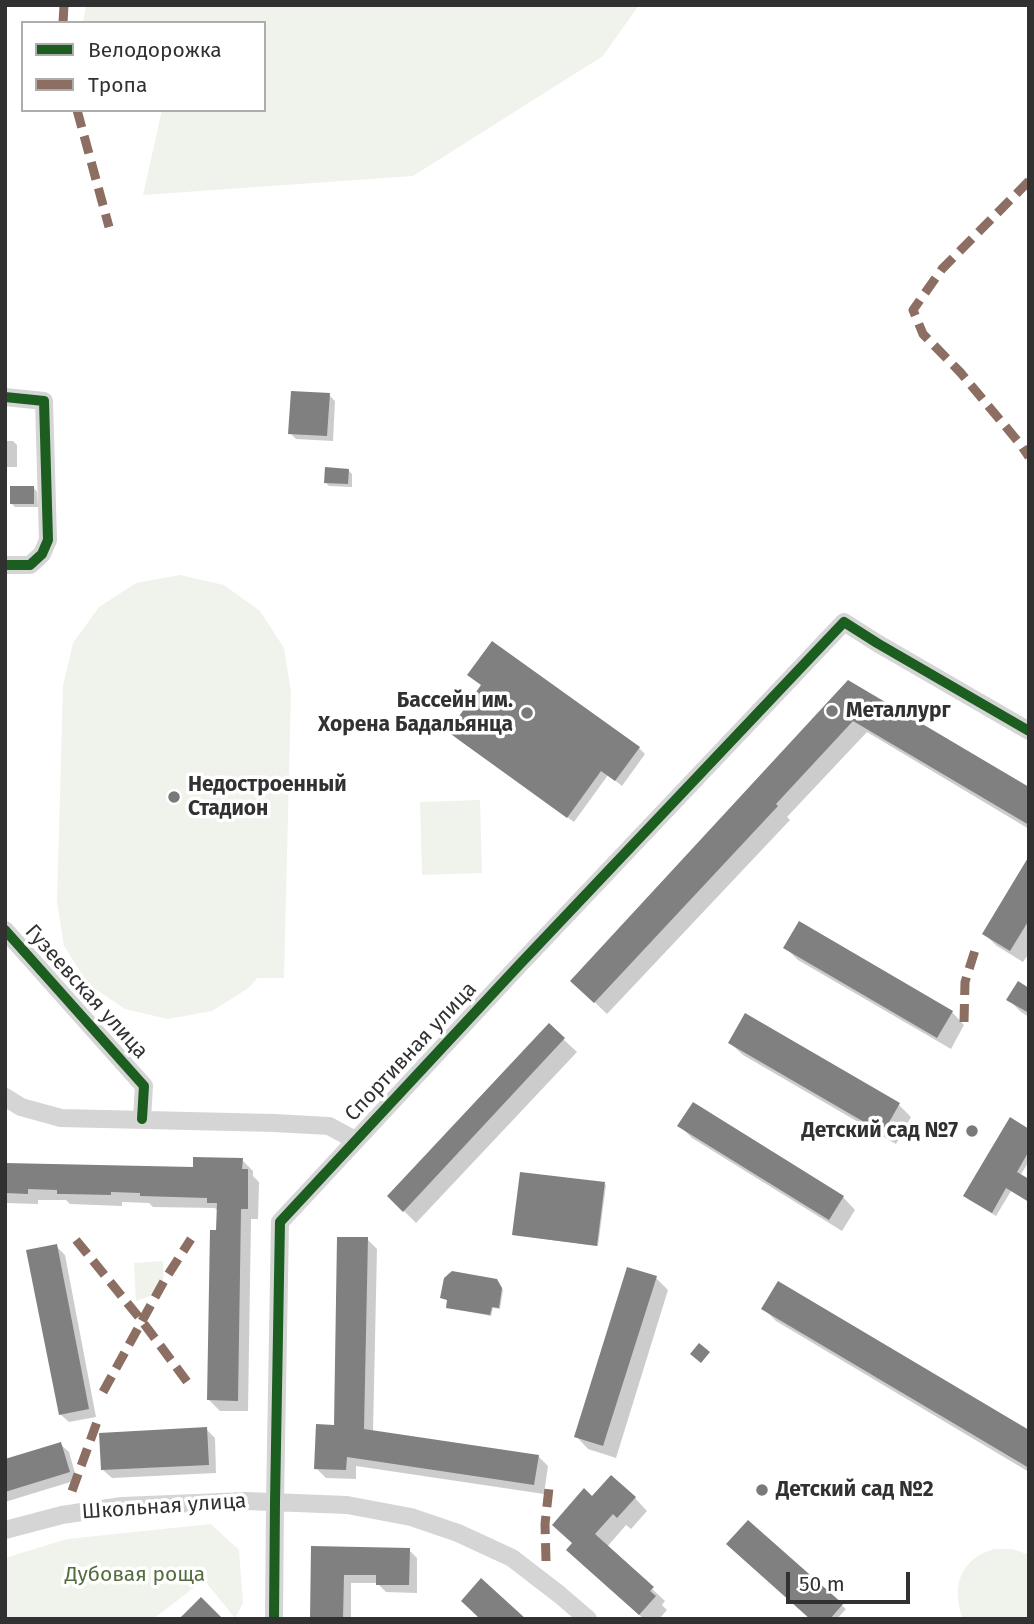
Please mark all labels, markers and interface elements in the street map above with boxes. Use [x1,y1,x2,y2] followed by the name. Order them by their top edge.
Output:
[21,21,266,112] legend
[88,37,222,63] text: Велодорожка
[88,72,147,98] text: Тропа
[318,688,513,738] place label: Бассейн им. Хорена Бадальянца
[846,698,951,724] place label: Металлург
[824,703,840,719] marker: Металлург
[519,705,535,721] marker: Бассейн им. Хорена Бадальянца
[188,772,347,822] place label: Недостроенный Стадион
[166,789,182,805] marker: Недостроенный Стадион
[19,920,153,1064] street label: Гузеевская улица
[340,977,482,1127] street label: Спортивная улица
[802,1118,958,1144] place label: Детский сад №7
[964,1123,980,1139] marker: Детский сад №7
[776,1477,934,1503] place label: Детский сад №2
[754,1482,770,1498] marker: Детский сад №2
[81,1489,247,1525] street label: Школьная улица
[789,1558,913,1602] scale bar
[65,1562,205,1588] park label: Дубовая роща
[799,1571,845,1597] text: 50 m

